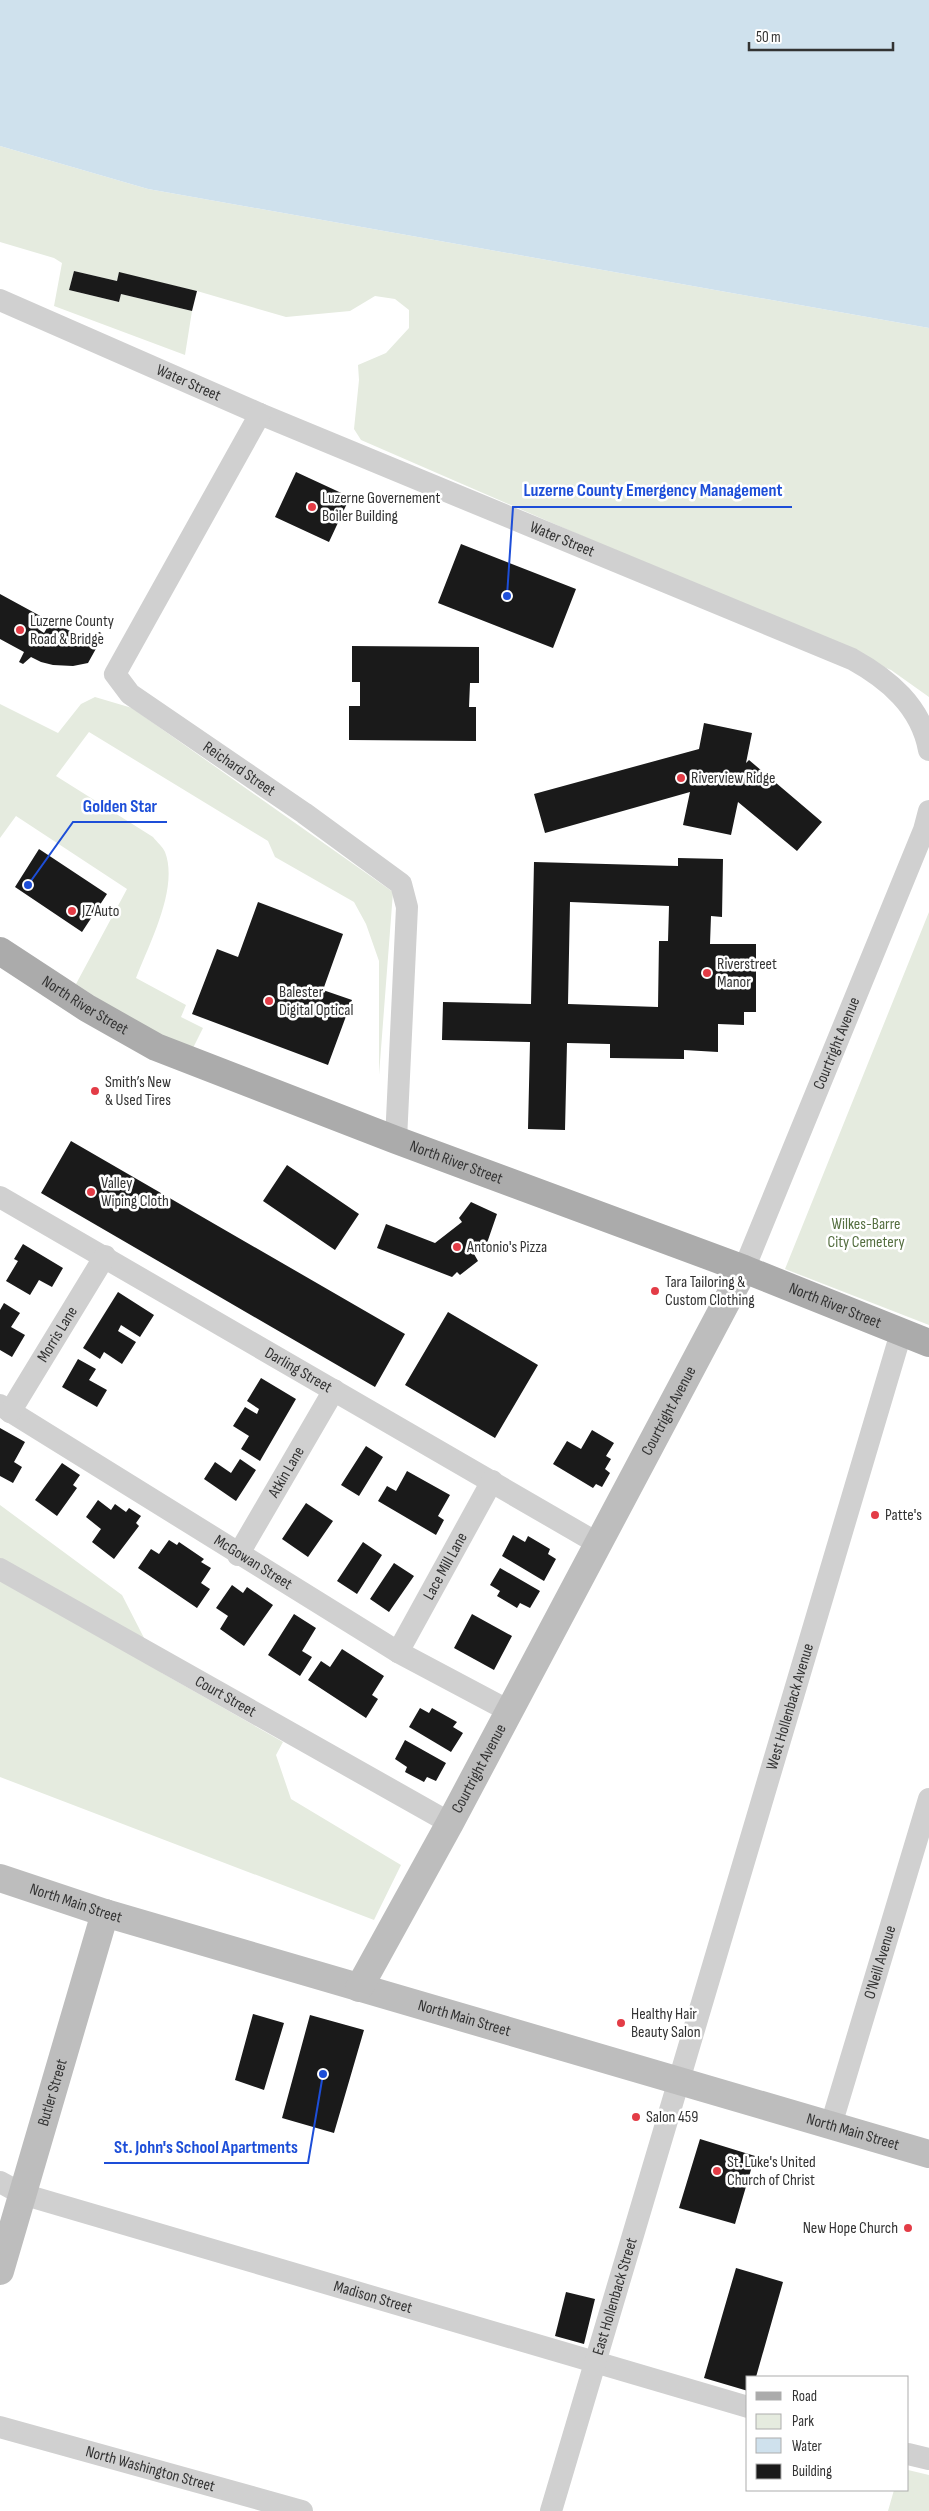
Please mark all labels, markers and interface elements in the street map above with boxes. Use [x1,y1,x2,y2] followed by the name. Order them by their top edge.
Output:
[749,20,893,52] scale bar
[756,28,781,47] text: 50 m
[154,360,224,405] street label: Water Street
[513,474,792,507] callout: Luzerne County Emergency Management
[523,480,783,501] text: Luzerne County Emergency Management
[322,489,441,526] place label: Luzerne Governement Boiler Building
[306,501,318,513] marker: Luzerne Governement Boiler Building
[527,517,598,561] street label: Water Street
[30,612,114,649] place label: Luzerne County Road & Bridge
[14,624,26,636] marker: Luzerne County Road & Bridge
[199,737,279,800] street label: Reichard Street
[691,769,775,788] place label: Riverview Ridge
[675,772,687,784] marker: Riverview Ridge
[73,789,167,822] callout: Golden Star
[83,796,158,817] text: Golden Star
[81,902,119,921] place label: JZ Auto
[66,905,78,917] marker: JZ Auto
[717,955,777,992] place label: Riverstreet Manor
[701,967,713,979] marker: Riverstreet Manor
[38,972,132,1039] street label: North River Street
[279,983,353,1020] place label: Balester Digital Optical
[809,994,864,1092] street label: Courtright Avenue
[263,995,275,1007] marker: Balester Digital Optical
[105,1073,171,1110] place label: Smith’s New & Used Tires
[89,1085,101,1097] marker: Smith’s New & Used Tires
[407,1136,506,1188] street label: North River Street
[101,1174,169,1211] place label: Valley Wiping Cloth
[85,1186,97,1198] marker: Valley Wiping Cloth
[827,1215,905,1252] park label: Wilkes-Barre City Cemetery
[466,1238,547,1257] place label: Antonio's Pizza
[451,1241,463,1253] marker: Antonio's Pizza
[665,1273,755,1310] place label: Tara Tailoring & Custom Clothing
[786,1278,884,1332] street label: North River Street
[649,1285,661,1297] marker: Tara Tailoring & Custom Clothing
[33,1303,82,1366] street label: Morris Lane
[262,1343,336,1397] street label: Darling Street
[637,1363,700,1459] street label: Courtright Avenue
[264,1443,308,1502] street label: Atkin Lane
[885,1506,922,1525] place label: Patte's
[869,1509,881,1521] marker: Patte's
[419,1529,471,1603] street label: Lace Mill Lane
[211,1531,296,1594] street label: McGowan Street
[762,1641,818,1772] street label: West Hollenback Avenue
[192,1672,259,1721] street label: Court Street
[447,1721,510,1816] street label: Courtright Avenue
[27,1879,124,1927] street label: North Main Street
[860,1923,900,2001] street label: O'Neill Avenue
[416,1996,513,2041] street label: North Main Street
[631,2005,701,2042] place label: Healthy Hair Beauty Salon
[615,2017,627,2029] marker: Healthy Hair Beauty Salon
[34,2057,71,2128] street label: Butler Street
[646,2108,698,2127] place label: Salon 459
[804,2109,902,2154] street label: North Main Street
[630,2111,642,2123] marker: Salon 459
[104,2130,308,2163] callout: St. John's School Apartments
[114,2137,298,2158] text: St. John's School Apartments
[727,2153,816,2190] place label: St. Luke's United Church of Christ
[711,2165,723,2177] marker: St. Luke's United Church of Christ
[803,2219,898,2238] place label: New Hope Church
[902,2222,914,2234] marker: New Hope Church
[588,2235,641,2357] street label: East Hollenback Street
[332,2277,415,2318] street label: Madison Street
[746,2376,909,2491] legend
[792,2387,817,2406] text: Road
[792,2412,814,2431] text: Park
[792,2437,823,2456] text: Water
[83,2442,217,2496] street label: North Washington Street
[792,2462,832,2481] text: Building

